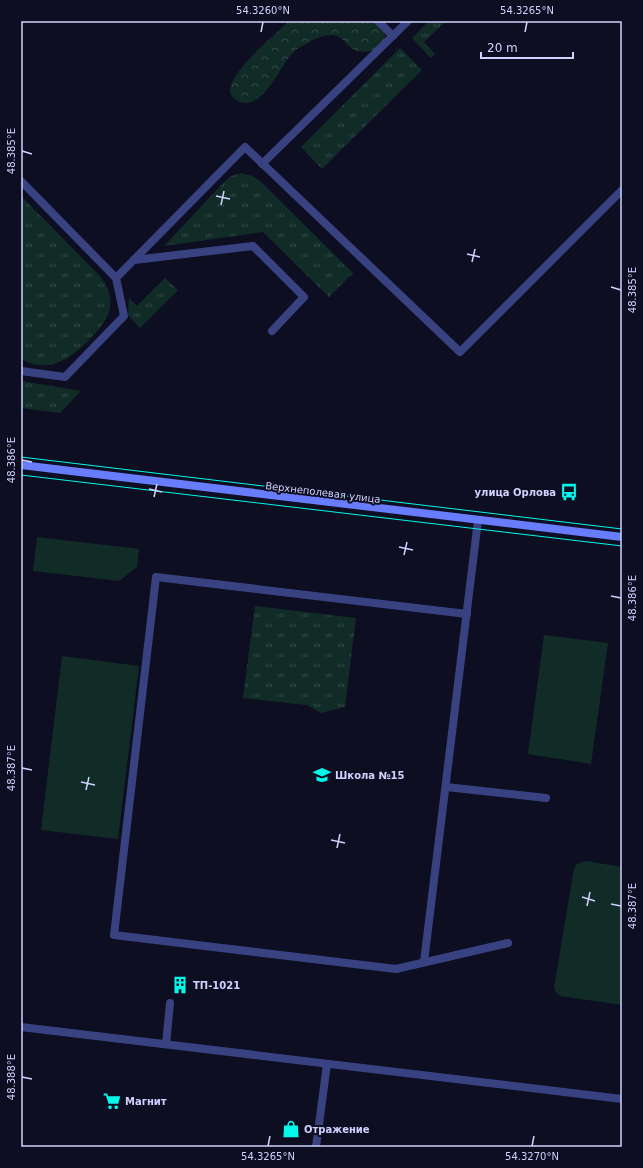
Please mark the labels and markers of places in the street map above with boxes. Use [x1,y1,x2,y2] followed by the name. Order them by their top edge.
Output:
[559,482,579,502] bus stop icon: улица Орлова
[475,487,556,498] place label: улица Орлова
[312,765,332,785] school or university icon: Школа №15
[335,770,405,781] place label: Школа №15
[170,975,190,995] building icon: ТП-1021
[193,980,240,991] place label: ТП-1021
[102,1091,122,1111] supermarket icon: Магнит
[125,1096,167,1107] place label: Магнит
[281,1119,301,1139] shop icon: Отражение
[304,1124,370,1135] place label: Отражение

